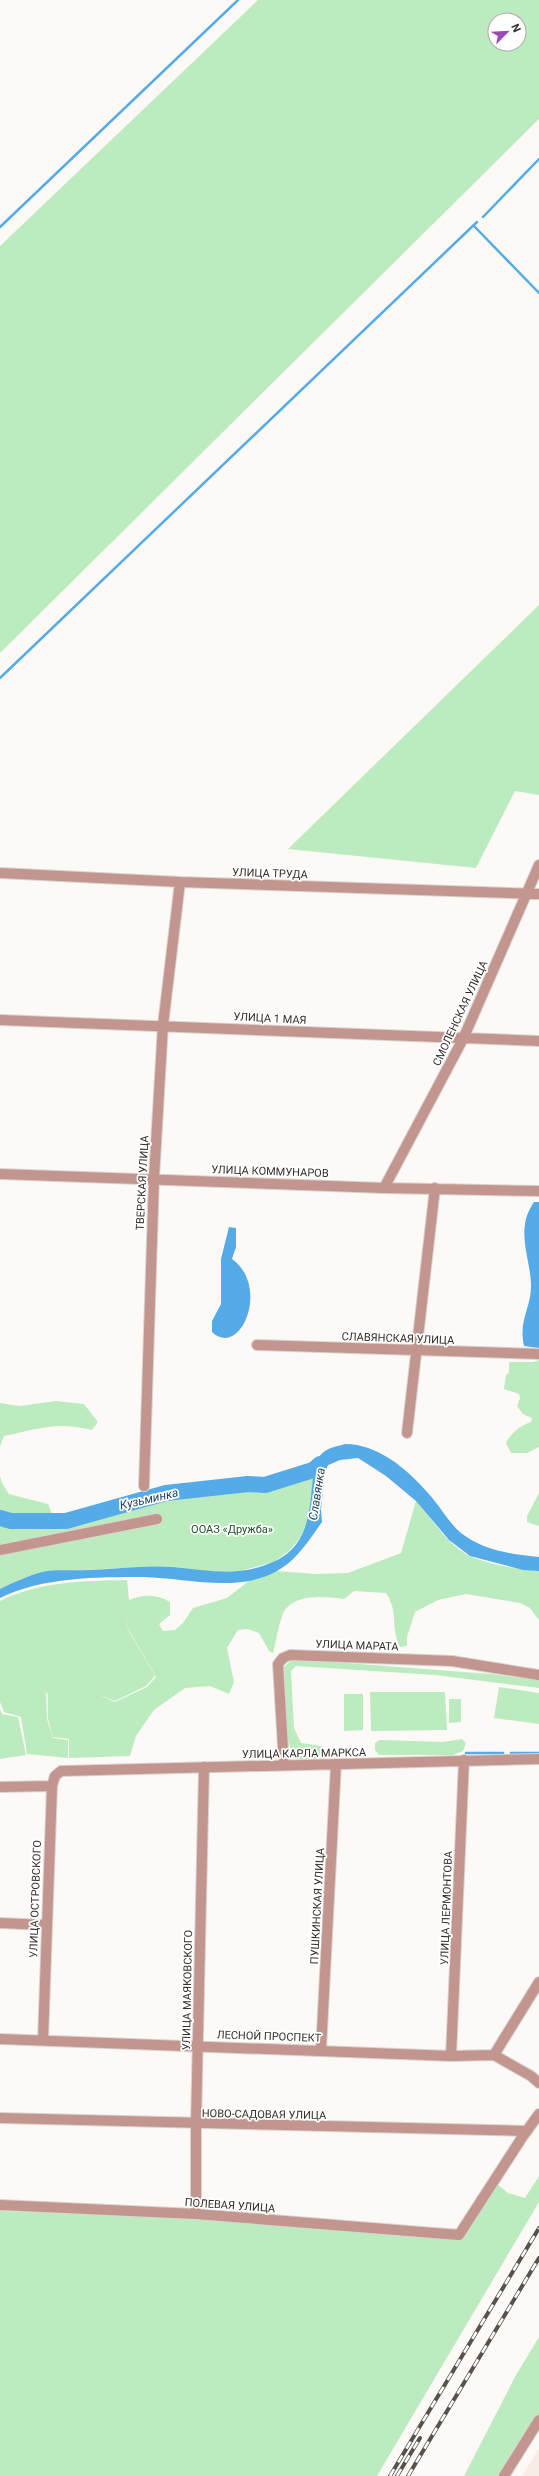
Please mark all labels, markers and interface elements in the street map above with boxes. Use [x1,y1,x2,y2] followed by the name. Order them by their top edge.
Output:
[487,12,527,52] north arrow
[508,22,523,35] text: N
[232,866,309,881] street label: УЛИЦА ТРУДА
[430,958,491,1068] street label: СМОЛЕНСКАЯ УЛИЦА
[233,1010,307,1027] street label: УЛИЦА 1 МАЯ
[134,1134,152,1231] street label: ТВЕРСКАЯ УЛИЦА
[211,1163,329,1180] street label: УЛИЦА КОММУНАРОВ
[341,1330,455,1347] street label: СЛАВЯНСКАЯ УЛИЦА
[306,1467,328,1521] water label: Славянка
[118,1485,180,1513] water label: Кузьминка
[191,1523,273,1536] park label: ООАЗ «Дружба»
[315,1638,400,1653] street label: УЛИЦА МАРАТА
[242,1746,367,1761] street label: УЛИЦА КАРЛА МАРКСА
[27,1840,44,1958] street label: УЛИЦА ОСТРОВСКОГО
[308,1847,327,1965] street label: ПУШКИНСКАЯ УЛИЦА
[438,1850,455,1965] street label: УЛИЦА ЛЕРМОНТОВА
[180,1930,195,2050] street label: УЛИЦА МАЯКОВСКОГО
[217,2028,322,2045] street label: ЛЕСНОЙ ПРОСПЕКТ
[202,2107,327,2122] street label: НОВО-САДОВАЯ УЛИЦА
[184,2196,276,2215] street label: ПОЛЕВАЯ УЛИЦА

